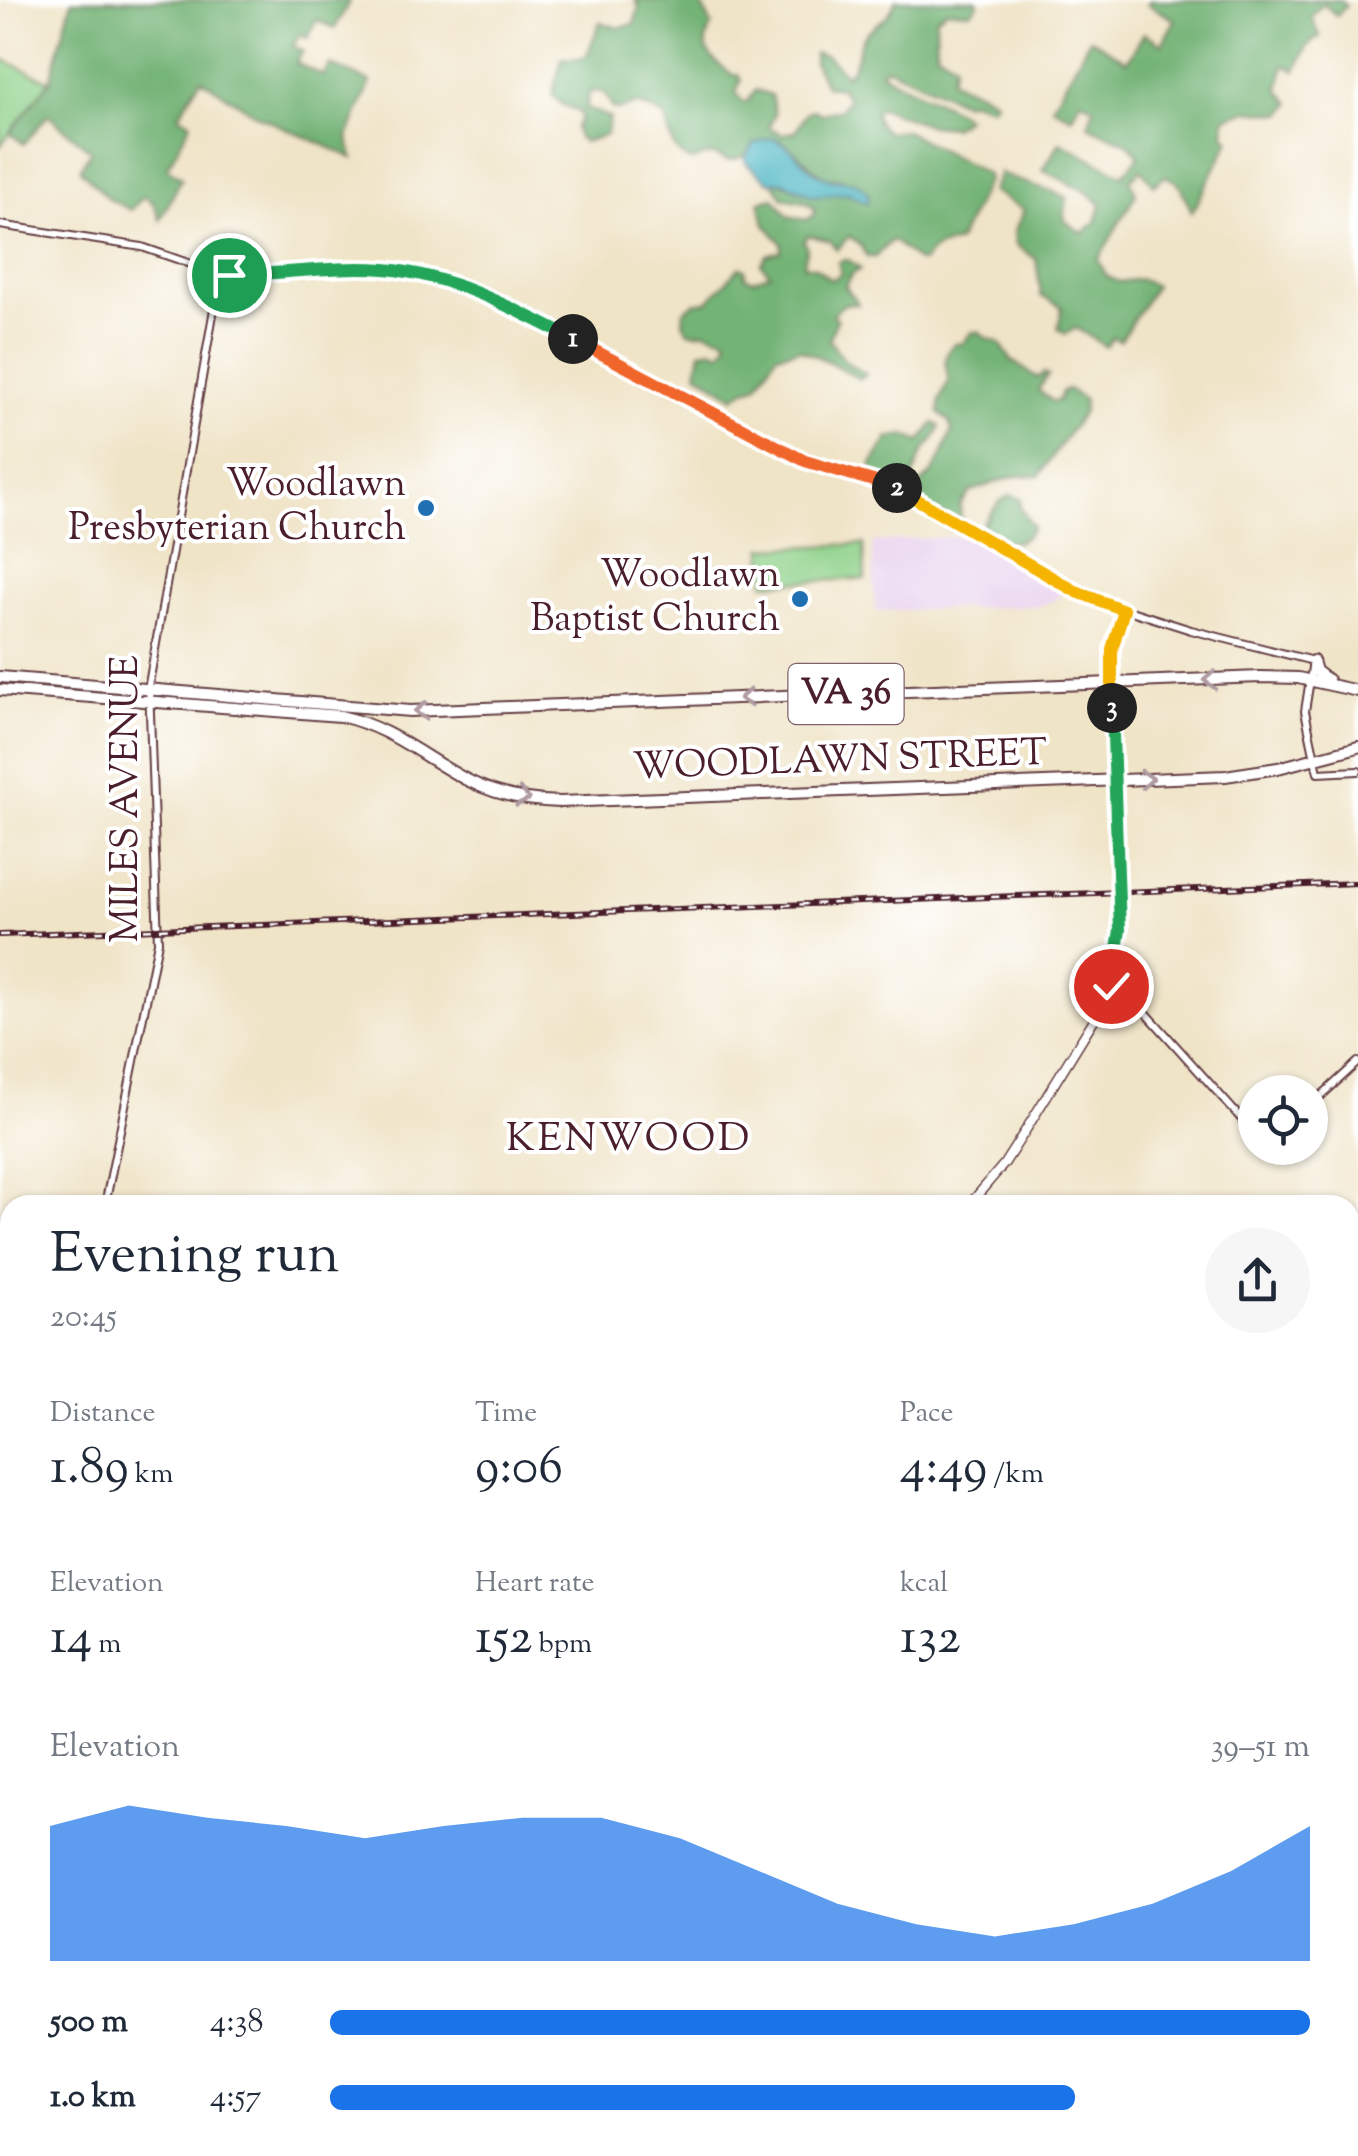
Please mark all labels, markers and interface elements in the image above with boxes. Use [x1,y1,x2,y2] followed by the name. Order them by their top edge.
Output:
[187,233,272,318] pin
[202,248,257,303] icon: arrive
[548,314,598,364] pin: 1
[568,319,578,359] text: 1
[68,459,406,557] place label: Woodlawn Presbyterian Church
[872,463,922,513] pin: 2
[890,468,904,508] text: 2
[415,497,437,519] marker: Woodlawn Presbyterian Church
[530,550,780,648] place label: Woodlawn Baptist Church
[789,588,811,610] marker: Woodlawn Baptist Church
[101,655,155,943] street label: MILES AVENUE
[788,664,904,724] road number: VA 36
[1202,669,1218,690] one-way arrow
[1087,683,1137,733] pin: 3
[737,687,753,708] one-way arrow
[1106,688,1118,728] text: 3
[413,700,429,721] one-way arrow
[632,728,1048,796] street label: WOODLAWN STREET
[1139,769,1155,790] one-way arrow
[515,787,531,808] one-way arrow
[1069,944,1154,1029] pin
[1084,959,1139,1014] icon: check
[1238,1075,1328,1165] map controls
[1238,1075,1328,1165] button: locate
[506,1112,752,1169] district label: KENWOOD
[50,1218,339,1297] text: Evening run
[1205,1228,1310,1333] button: share
[50,1295,117,1341] text: 20:45
[50,1394,156,1434] text: Distance
[475,1394,537,1434] text: Time
[900,1394,954,1434] text: Pace
[50,1434,129,1506] text: 1.89
[475,1434,563,1506] text: 9:06
[900,1434,987,1506] text: 4:49
[129,1455,173,1495] text: km
[987,1455,1044,1495] text: /km
[50,1564,164,1604] text: Elevation
[475,1564,595,1604] text: Heart rate
[900,1564,948,1604] text: kcal
[50,1604,92,1676] text: 14
[475,1604,533,1676] text: 152
[900,1604,961,1676] text: 132
[92,1625,121,1665] text: m
[533,1625,592,1665] text: bpm
[50,1725,180,1771] text: Elevation
[1211,1725,1310,1771] text: 39–51 m
[50,2000,128,2046] text: 500 m
[210,2000,263,2046] text: 4:38
[50,2075,136,2121] text: 1.0 km
[210,2075,261,2121] text: 4:57

